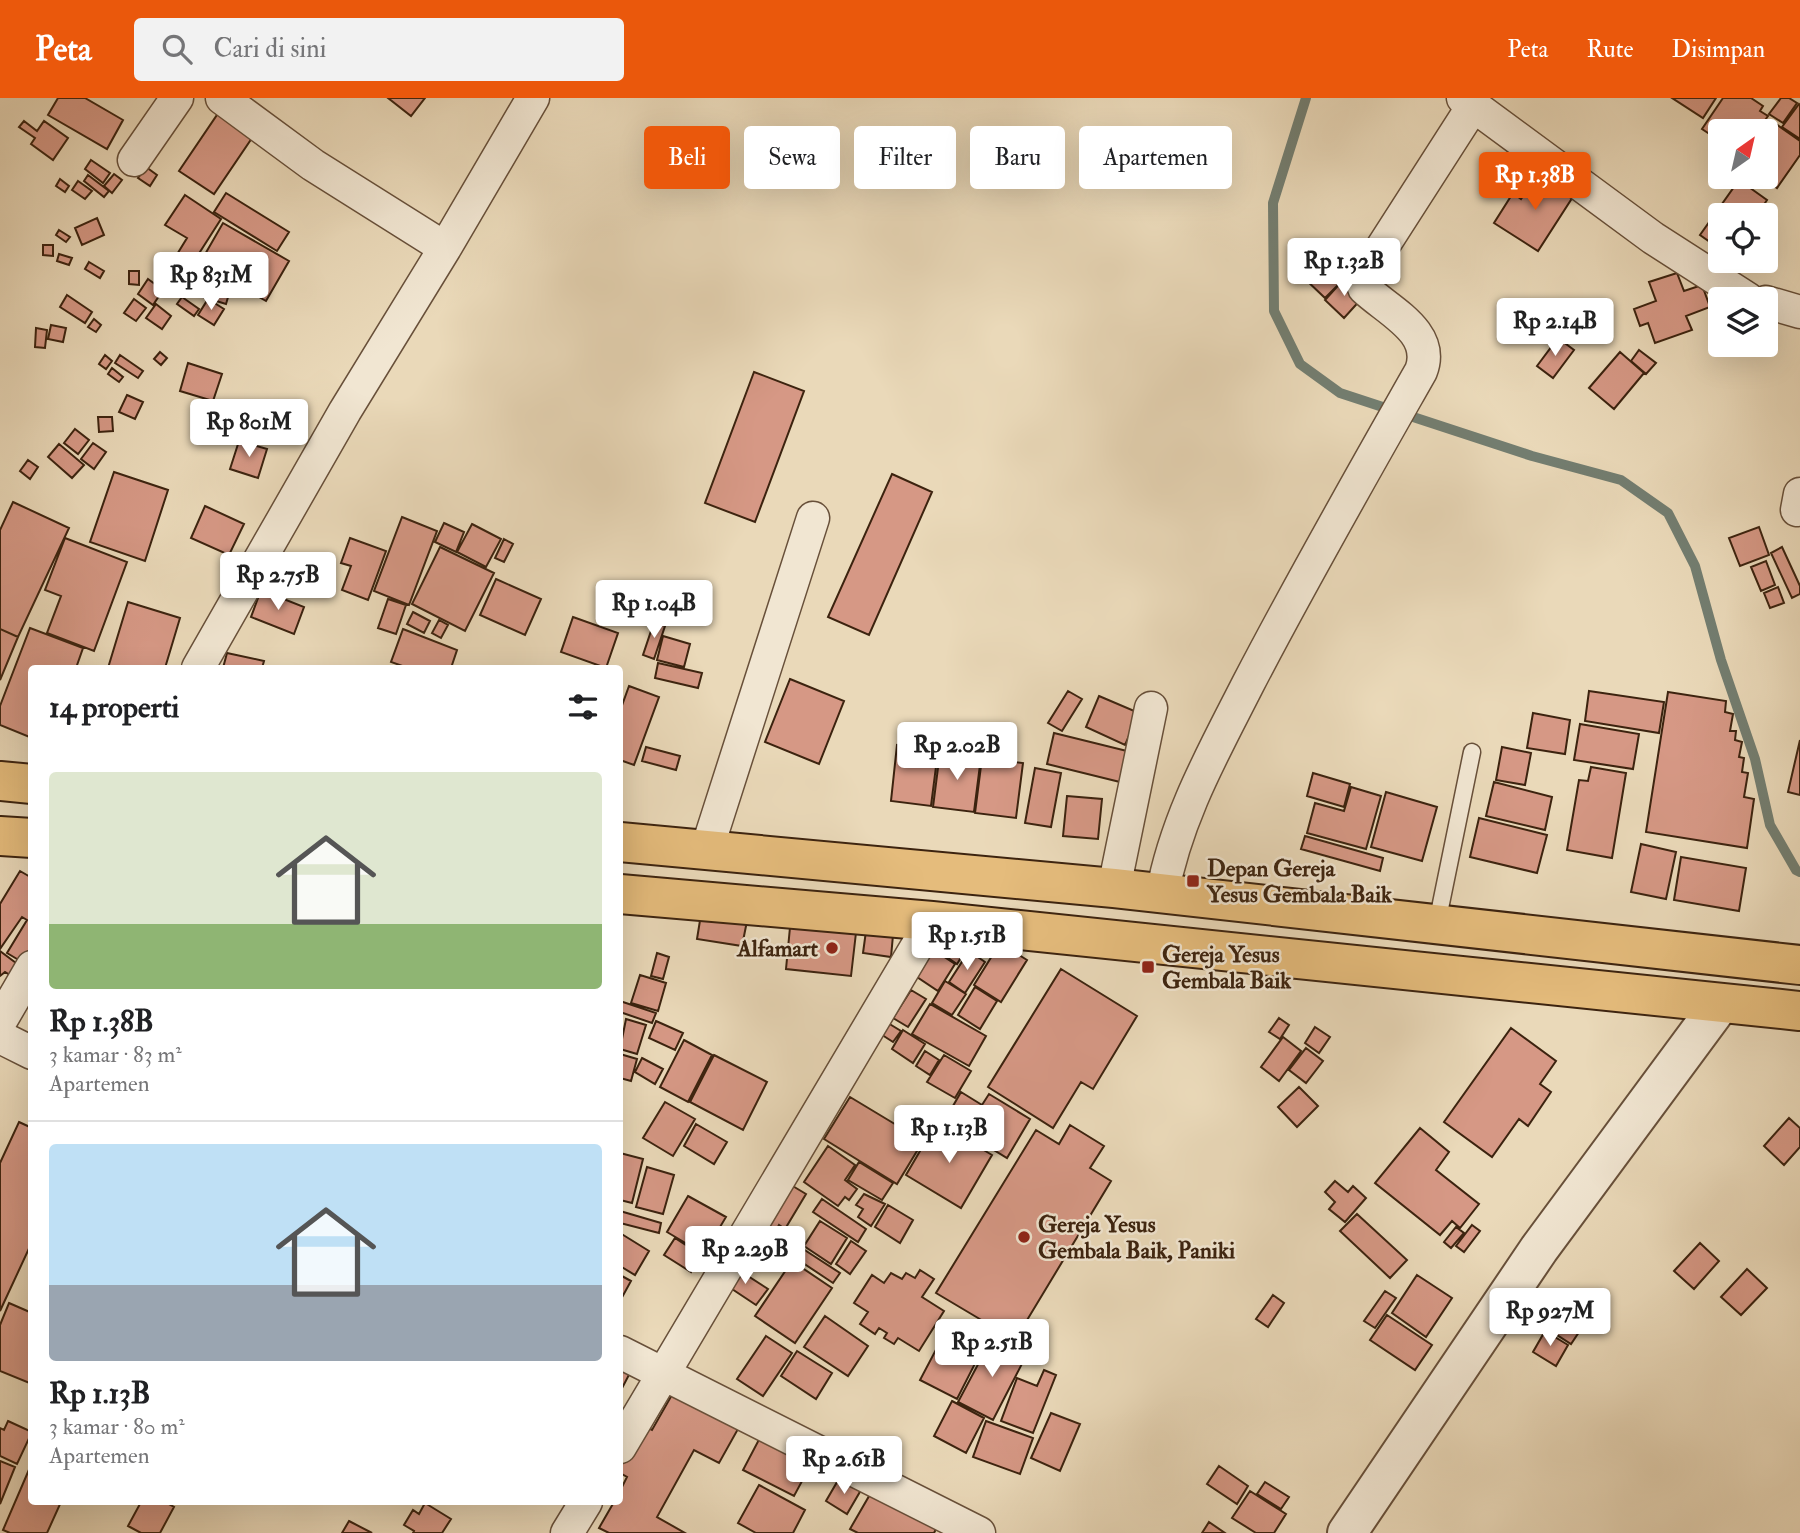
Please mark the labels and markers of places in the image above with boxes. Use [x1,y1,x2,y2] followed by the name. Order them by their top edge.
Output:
[1463,152,1607,212] pin: Rp 1.38B
[1272,238,1416,298] pin: Rp 1.32B
[146,252,276,312] pin: Rp 831M
[1483,299,1627,358] pin: Rp 2.14B
[184,400,314,459] pin: Rp 801M
[206,552,350,612] pin: Rp 2.75B
[582,580,726,640] pin: Rp 1.04B
[885,722,1029,782] pin: Rp 2.02B
[1206,854,1393,909] place label: Depan Gereja Yesus Gembala Baik
[1185,873,1201,889] marker: Depan Gereja Yesus Gembala Baik
[895,912,1039,972] pin: Rp 1.51B
[736,934,819,963] place label: Alfamart
[824,940,840,956] marker: Alfamart
[1162,940,1292,995] place label: Gereja Yesus Gembala Baik
[1140,959,1156,975] marker: Gereja Yesus Gembala Baik
[877,1105,1021,1165] pin: Rp 1.13B
[1038,1210,1235,1265] place label: Gereja Yesus Gembala Baik, Paniki
[673,1226,817,1286] pin: Rp 2.29B
[1016,1229,1032,1245] marker: Gereja Yesus Gembala Baik, Paniki
[1485,1288,1615,1348] pin: Rp 927M
[920,1320,1064,1379] pin: Rp 2.51B
[772,1436,916,1496] pin: Rp 2.61B

